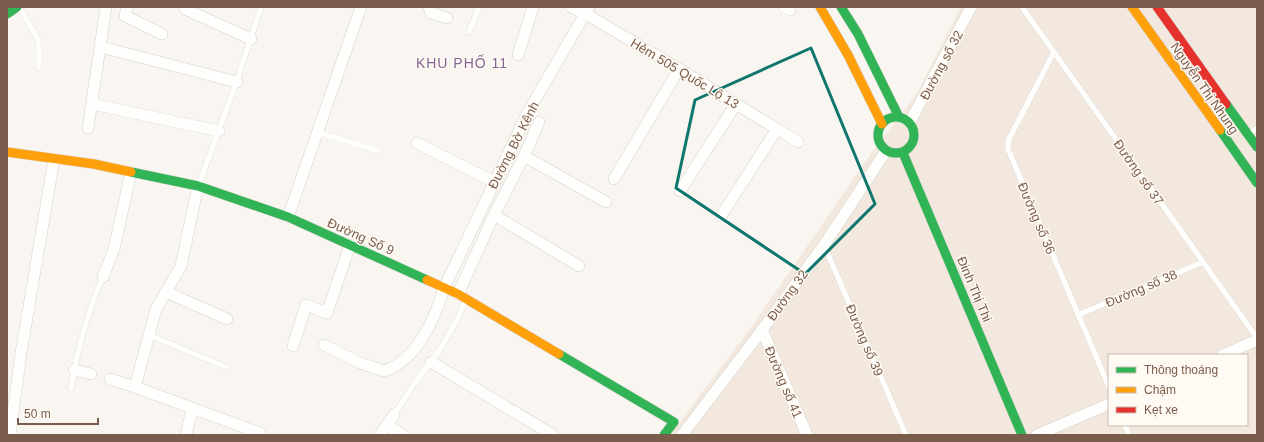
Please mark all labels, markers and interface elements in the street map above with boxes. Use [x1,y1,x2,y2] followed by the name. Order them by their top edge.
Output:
[917,28,966,103] street label: Đường số 32
[628,35,742,112] street label: Hẻm 505 Quốc Lộ 13
[1167,40,1242,137] street label: Nguyễn Thị Nhung
[416,54,508,71] district label: KHU PHỐ 11
[485,99,542,191] street label: Đường Bờ Kênh
[1111,137,1167,208] street label: Đường số 37
[1015,180,1058,256] street label: Đường số 36
[325,215,396,258] street label: Đường Số 9
[954,254,995,324] street label: Đinh Thị Thi
[764,267,811,324] street label: Đường 32
[1103,267,1179,310] street label: Đường số 38
[843,302,886,378] street label: Đường số 39
[762,344,805,420] street label: Đường số 41
[1108,354,1248,426] legend
[1144,363,1218,377] text: Thông thoáng
[1144,383,1176,397] text: Chậm
[18,400,98,426] scale bar
[1144,403,1178,417] text: Kẹt xe
[24,407,51,421] text: 50 m

